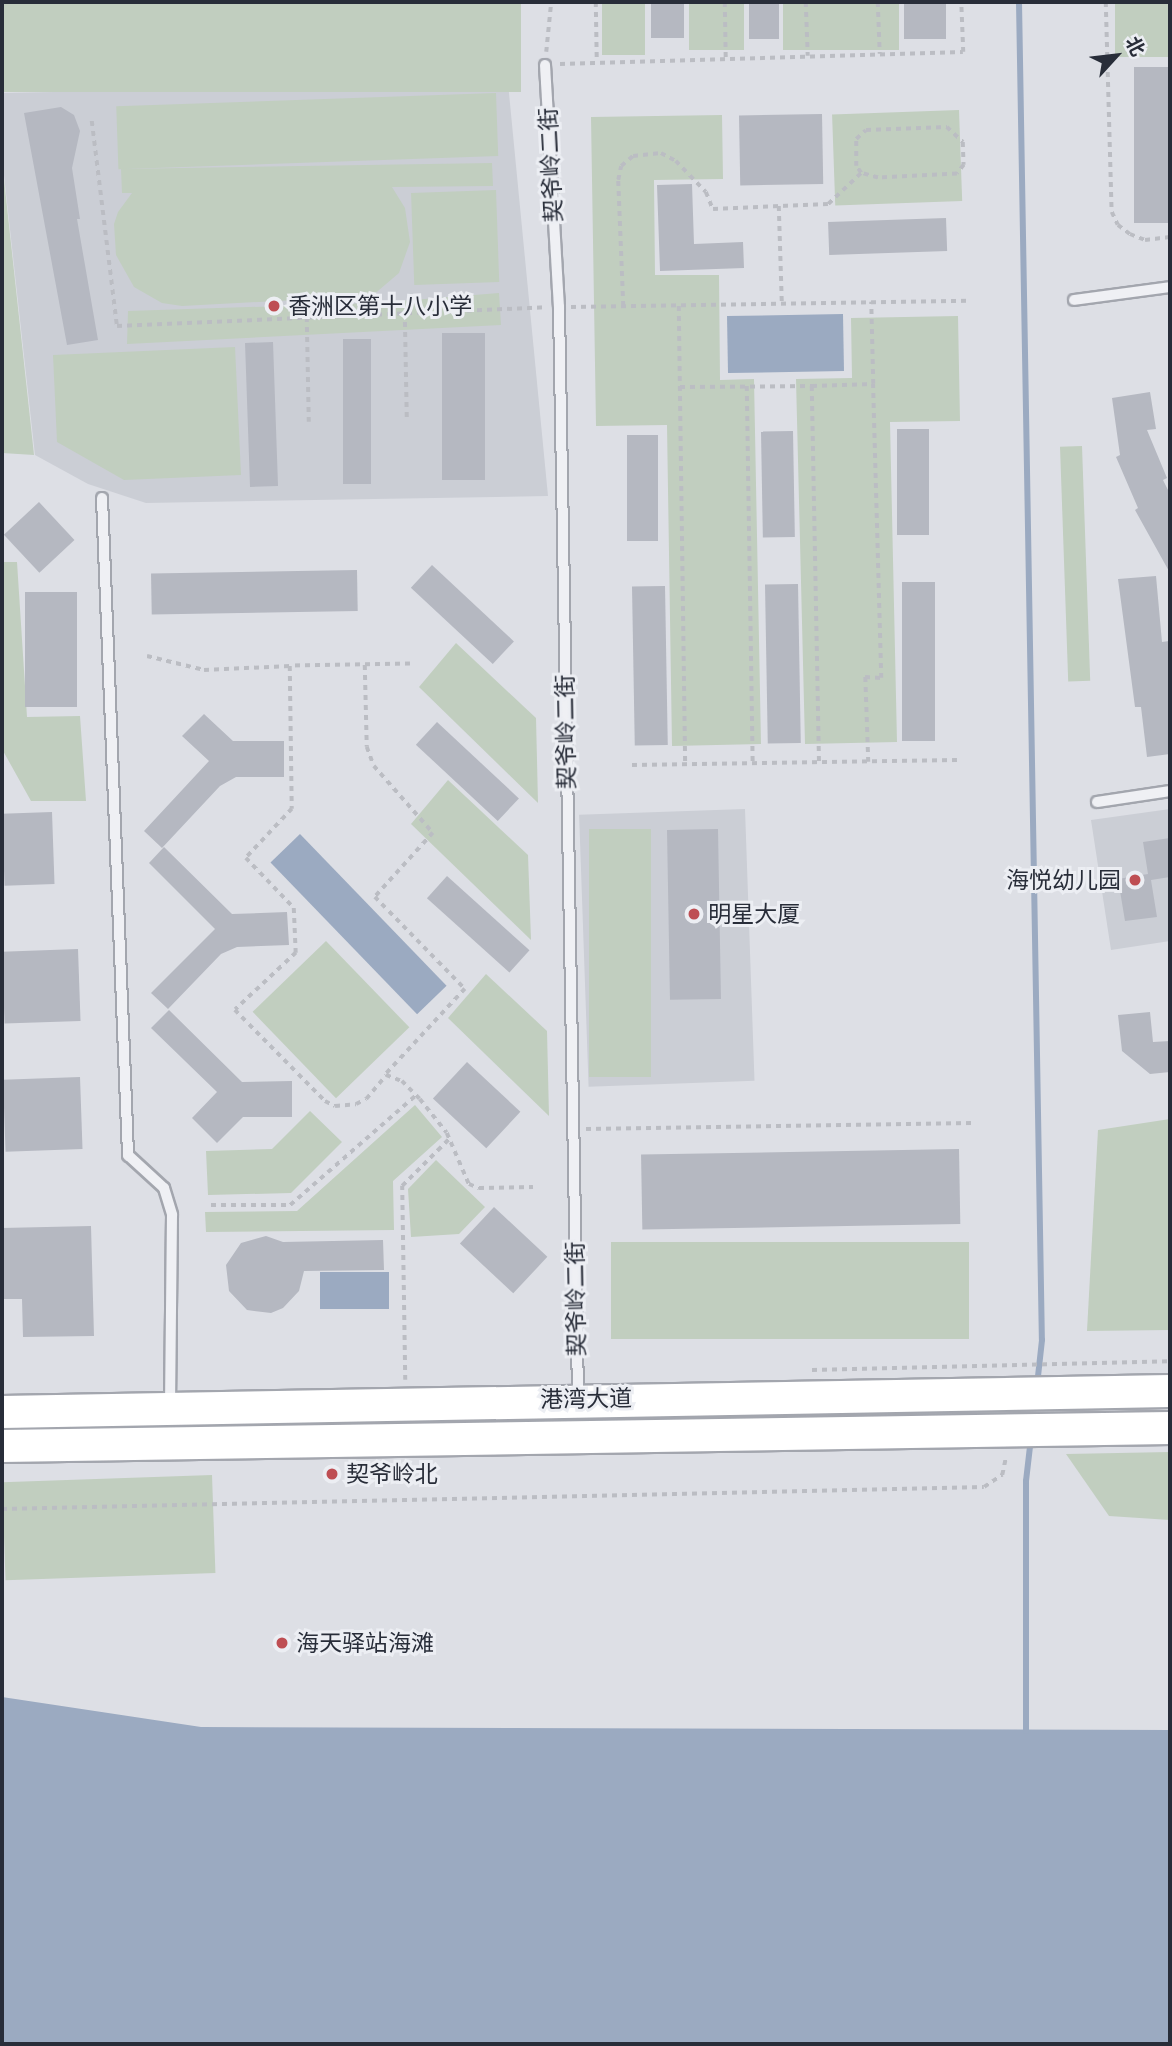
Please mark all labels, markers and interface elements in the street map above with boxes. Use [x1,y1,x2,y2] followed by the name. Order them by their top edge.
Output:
[1081,21,1151,91] north arrow
[1121,33,1150,60] text: 北
[534,107,568,223] street label: 契爷岭二街
[288,292,472,320] place label: 香洲区第十八小学
[266,298,282,314] marker: 香洲区第十八小学
[551,674,581,790] street label: 契爷岭二街
[1006,866,1121,894] place label: 海悦幼儿园
[1127,872,1143,888] marker: 海悦幼儿园
[708,900,800,928] place label: 明星大厦
[686,906,702,922] marker: 明星大厦
[561,1241,591,1357] street label: 契爷岭二街
[540,1384,632,1414] street label: 港湾大道
[346,1460,438,1488] place label: 契爷岭北
[324,1466,340,1482] marker: 契爷岭北
[296,1629,434,1657] place label: 海天驿站海滩
[274,1635,290,1651] marker: 海天驿站海滩

